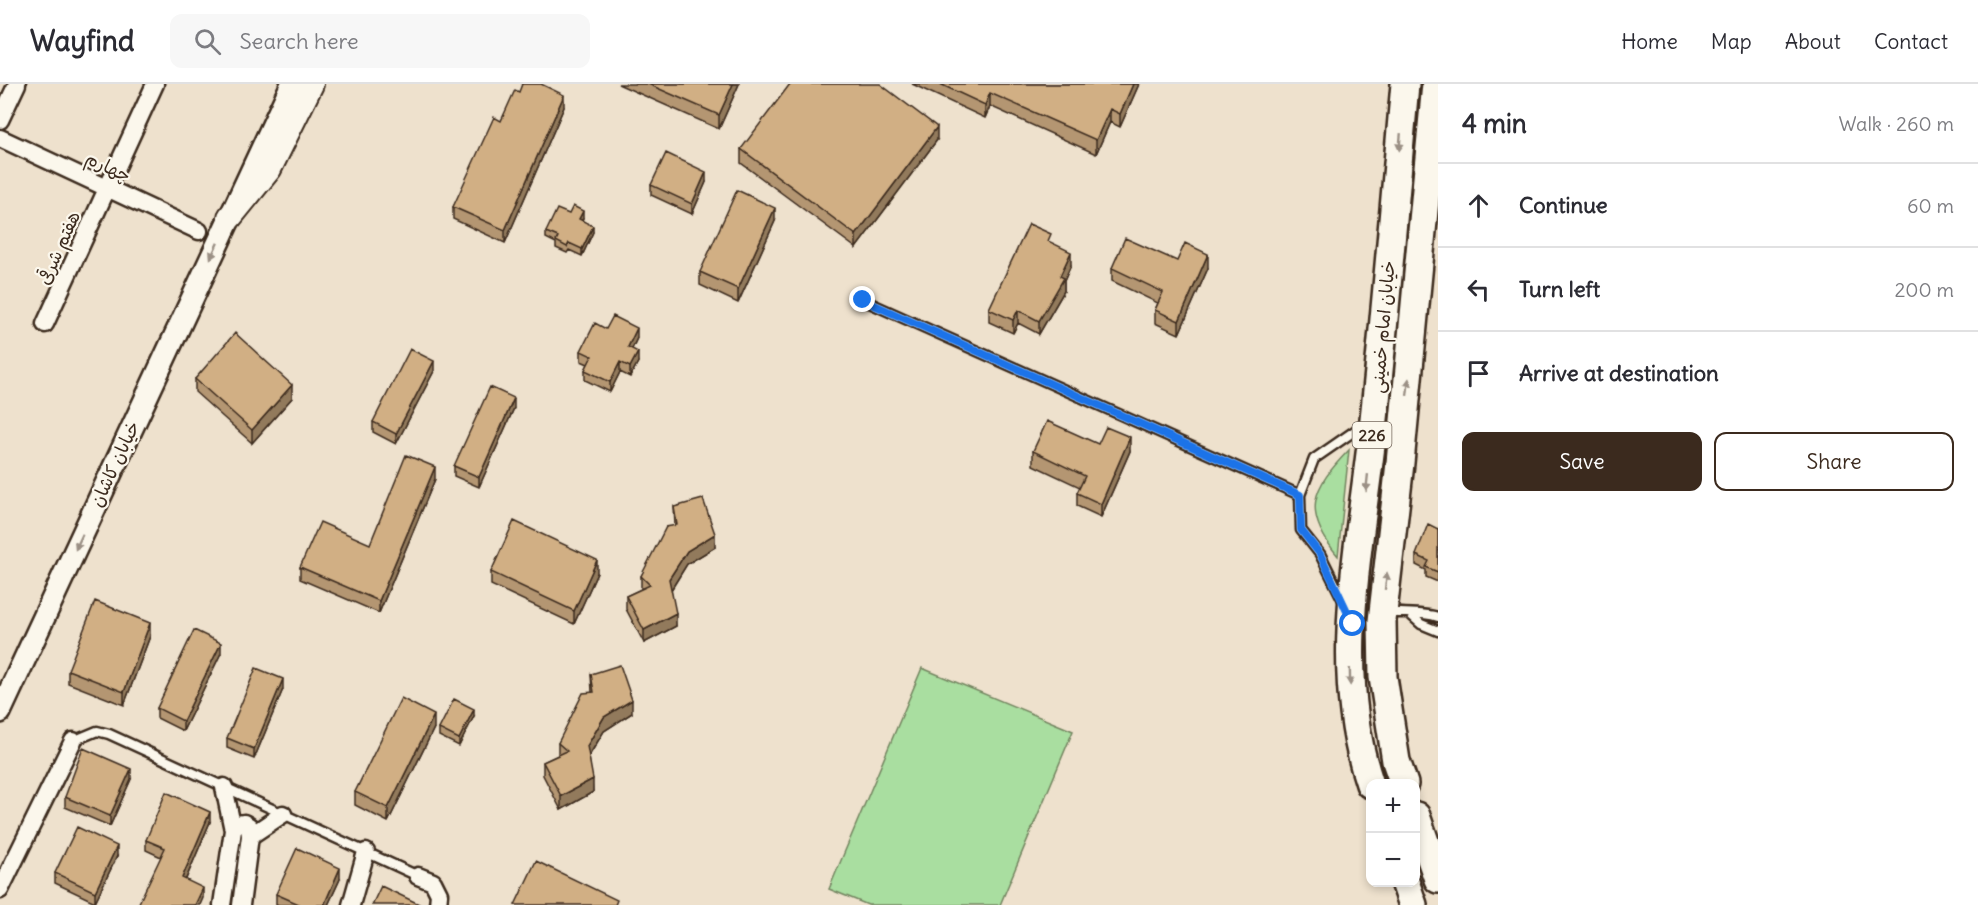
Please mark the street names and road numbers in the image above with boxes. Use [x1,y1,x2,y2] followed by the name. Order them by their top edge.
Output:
[81,146,135,190] street label: چهارم
[32,207,88,289] street label: هفتم شرقی
[1365,260,1403,394] street label: خیابان امام خمینی
[85,417,144,510] street label: خیابان کاشان
[1352,422,1392,448] road number: 226

